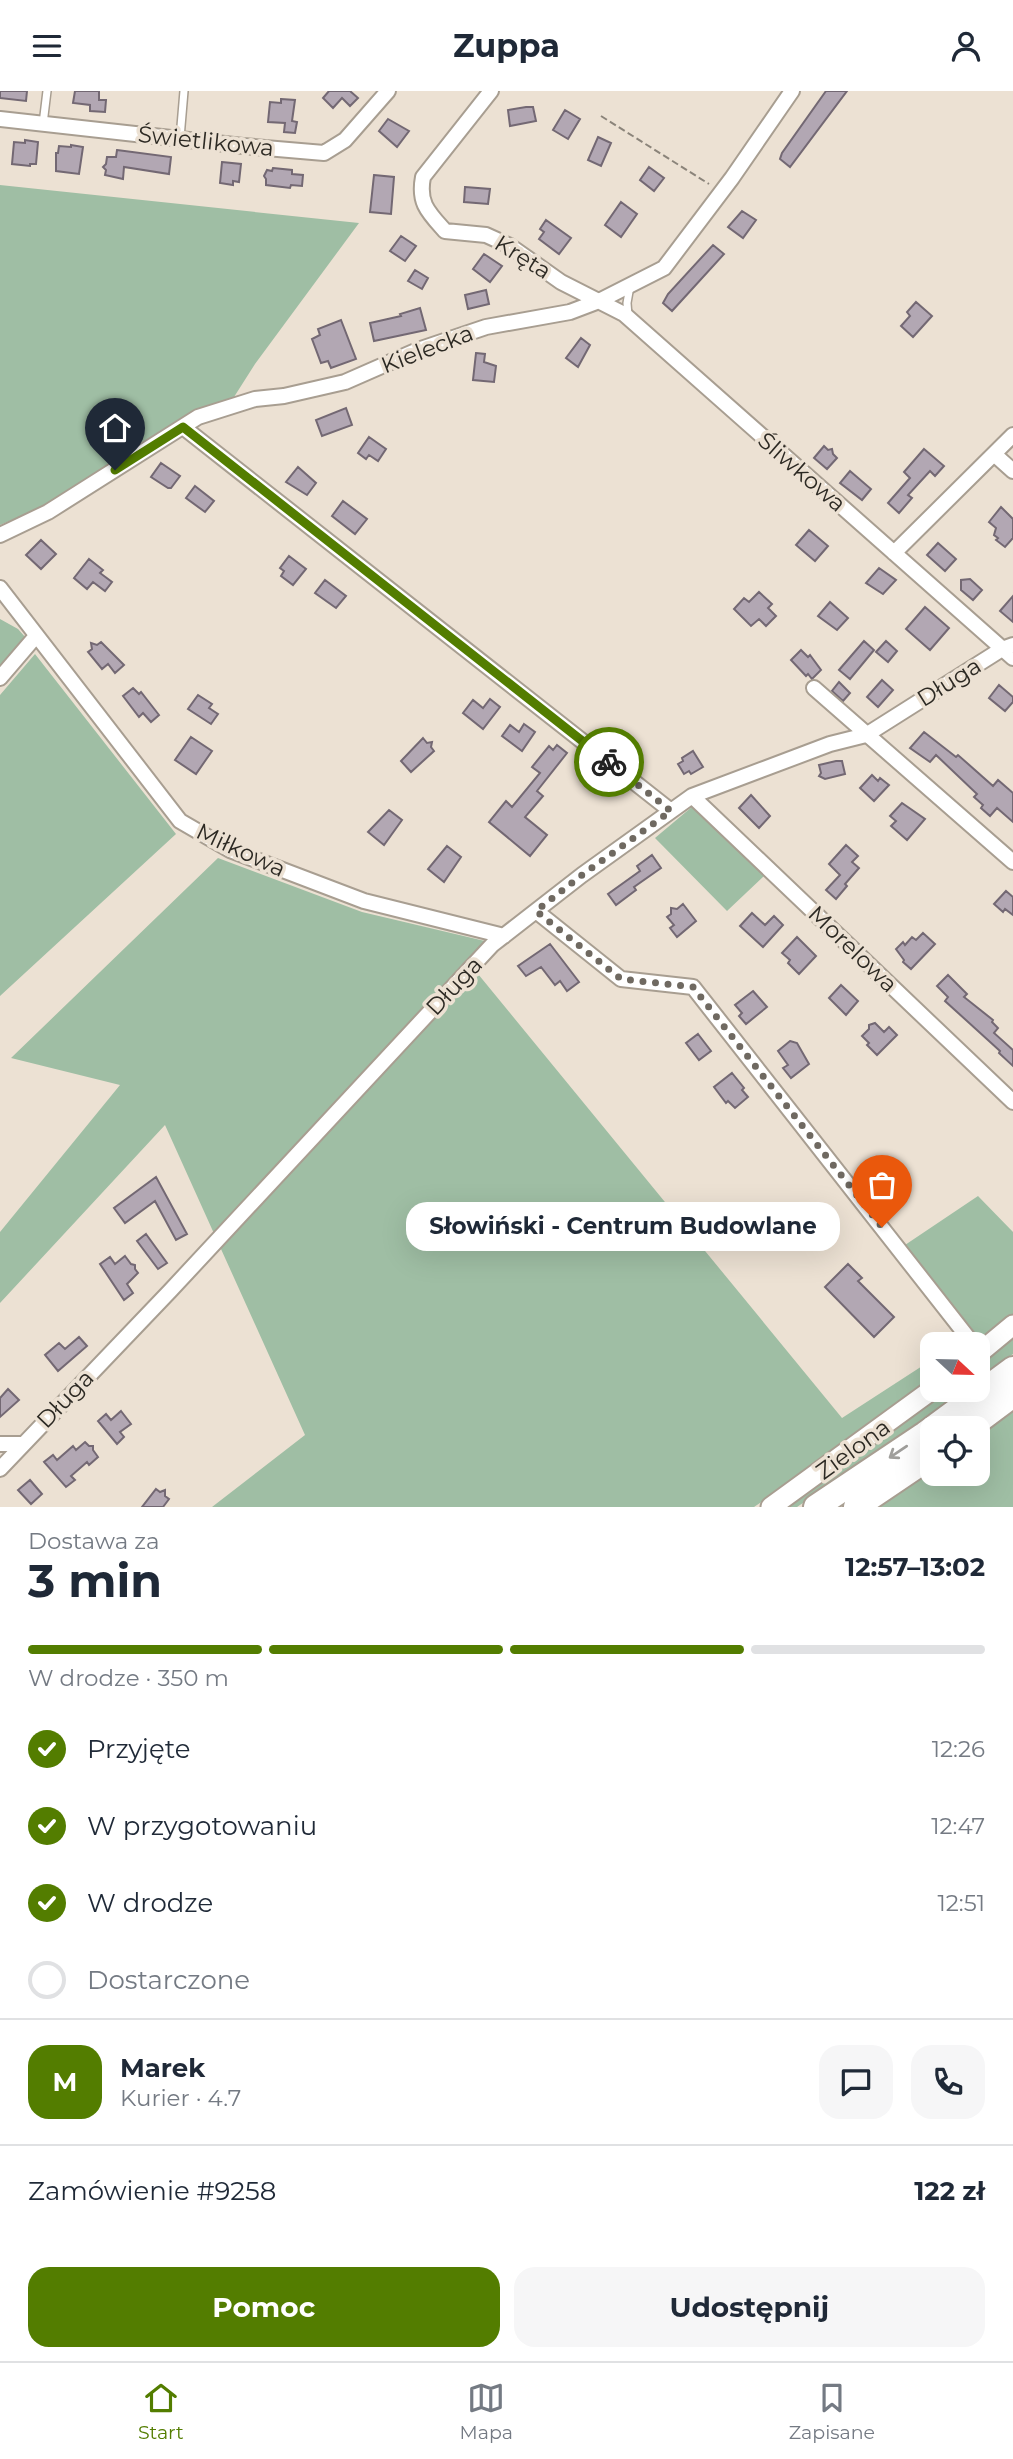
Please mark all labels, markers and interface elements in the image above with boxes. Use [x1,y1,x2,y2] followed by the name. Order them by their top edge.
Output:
[453,26,560,65] text: Zuppa
[28,27,66,65] icon: menu
[947,27,985,65] icon: person
[137,120,275,162] street label: Świetlikowa
[490,229,556,285] street label: Kręta
[377,319,477,379] street label: Kielecka
[85,398,145,470] pin
[96,409,134,447] icon: home
[752,426,852,518] street label: Śliwkowa
[912,652,986,712] street label: Długa
[574,727,644,797] courier
[590,743,628,781] icon: bike
[192,817,290,883] street label: Miłkowa
[803,900,903,998] street label: Morelowa
[420,951,488,1021] street label: Długa
[852,1155,912,1227] pin
[863,1166,901,1204] icon: bag
[406,1203,840,1251] callout: Słowiński - Centrum Budowlane
[429,1212,817,1240] text: Słowiński - Centrum Budowlane
[920,1332,990,1402] north arrow
[920,1332,990,1486] map controls
[31,1364,99,1434] street label: Długa
[810,1413,896,1485] street label: Zielona
[920,1416,990,1486] button: locate
[889,1445,908,1459] one-way arrow
[28,1527,160,1555] text: Dostawa za
[845,1551,985,1583] text: 12:57–13:02
[28,1552,162,1609] text: 3 min
[28,1664,229,1692] text: W drodze · 350 m
[28,1730,66,1768] icon: check
[87,1733,190,1765] text: Przyjęte
[932,1735,985,1763] text: 12:26
[28,1807,66,1845] icon: check
[87,1810,317,1842] text: W przygotowaniu
[931,1812,985,1840] text: 12:47
[28,1884,66,1922] icon: check
[87,1887,213,1919] text: W drodze
[937,1889,985,1917] text: 12:51
[87,1964,250,1996] text: Dostarczone
[819,2045,893,2119] button: chat
[911,2045,985,2119] button: phone
[120,2052,205,2084] text: Marek
[53,2066,77,2098] text: M
[120,2084,241,2112] text: Kurier · 4.7
[28,2175,276,2207] text: Zamówienie #9258
[914,2175,985,2207] text: 122 zł
[28,2267,500,2347] button: Pomoc
[514,2267,985,2347] button: Udostępnij
[138,2379,184,2444] tab: Start
[460,2379,513,2444] tab: Mapa
[789,2379,875,2444] tab: Zapisane

